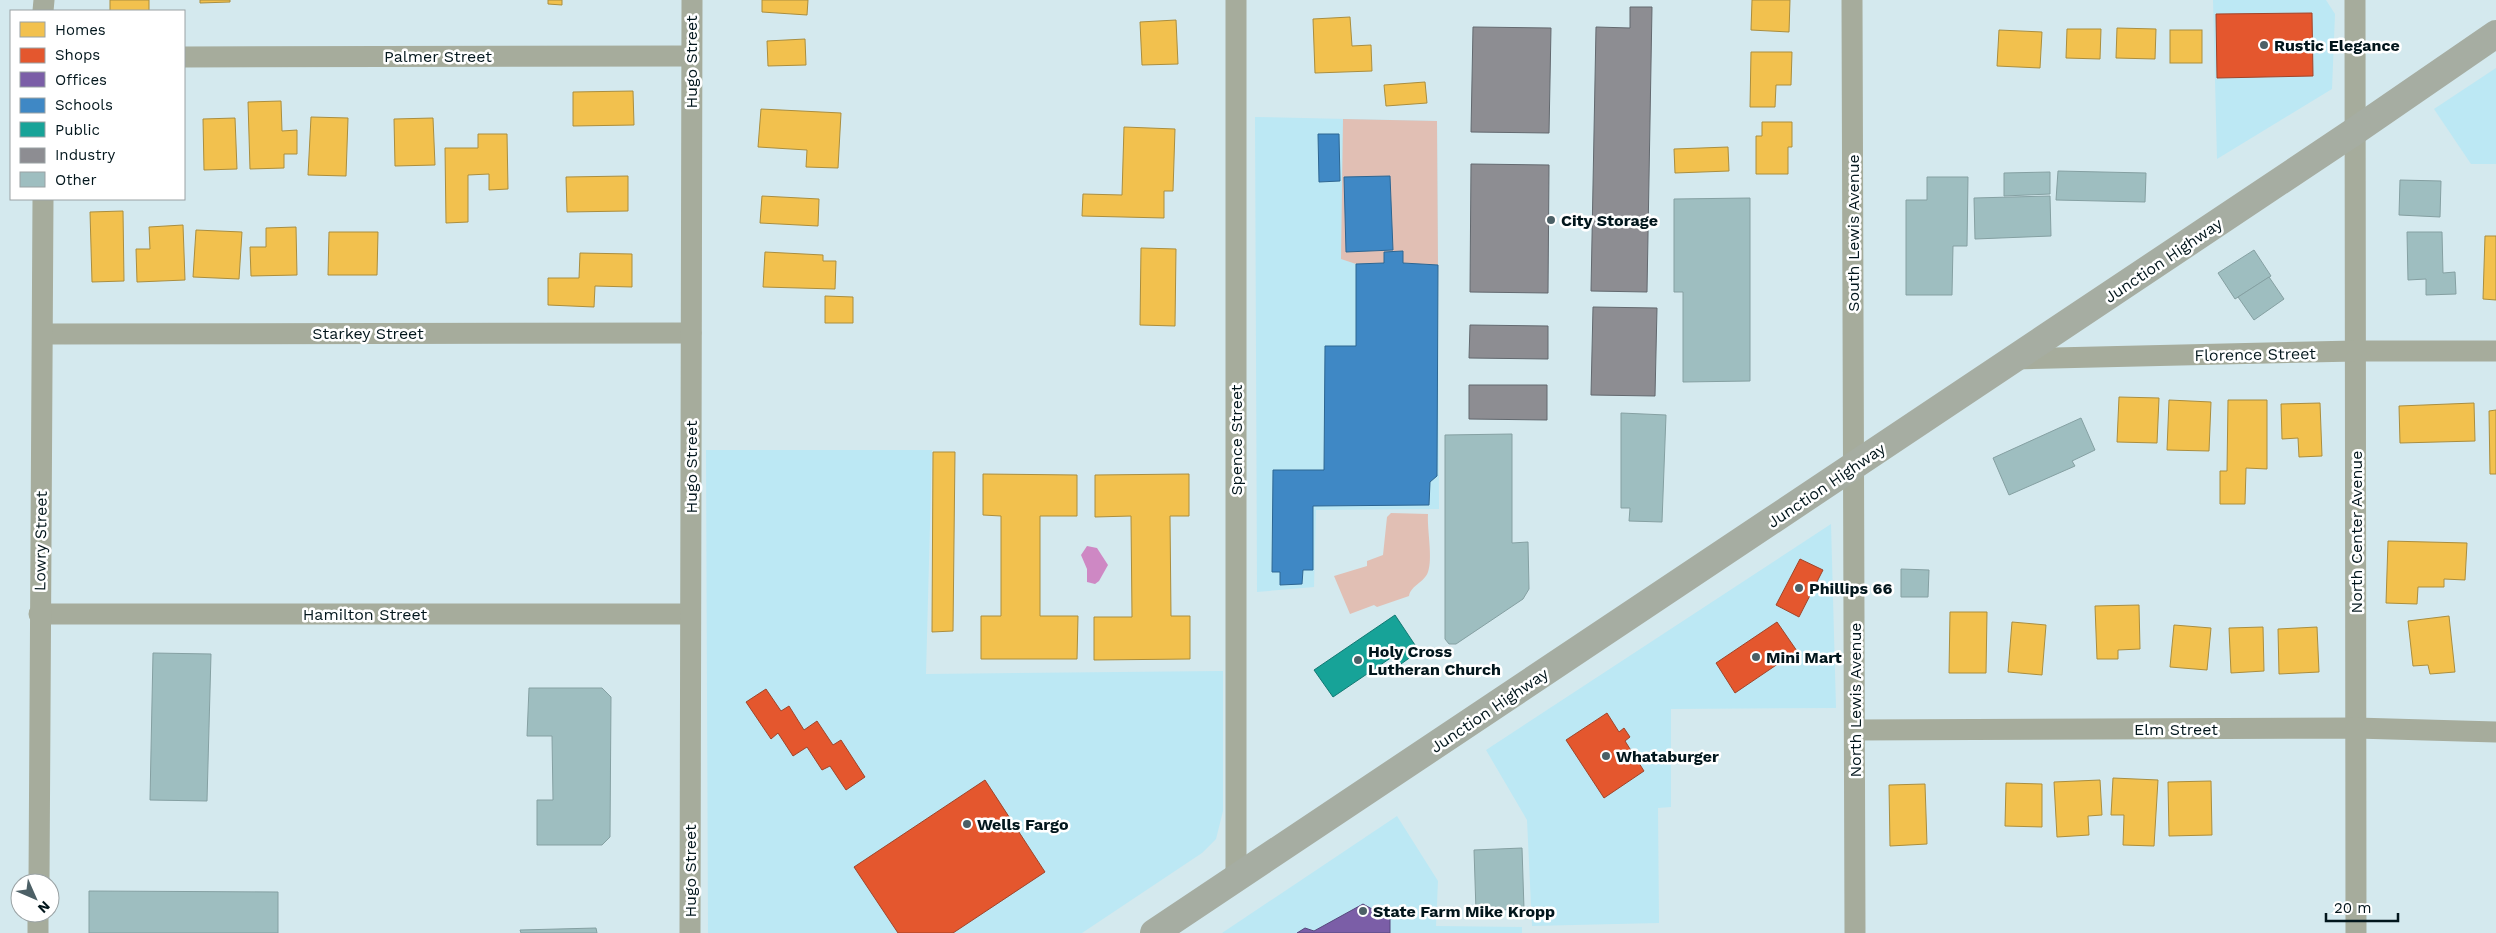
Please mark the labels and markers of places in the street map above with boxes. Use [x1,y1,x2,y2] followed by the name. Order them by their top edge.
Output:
[2274,36,2400,55] place label: Rustic Elegance
[2258,39,2270,51] marker: Rustic Elegance
[1561,211,1658,230] place label: City Storage
[1545,214,1557,226] marker: City Storage
[1809,579,1892,598] place label: Phillips 66
[1793,582,1805,594] marker: Phillips 66
[1368,642,1501,679] place label: Holy Cross Lutheran Church
[1766,648,1842,667] place label: Mini Mart
[1750,651,1762,663] marker: Mini Mart
[1352,654,1364,666] marker: Holy Cross Lutheran Church
[1616,747,1719,766] place label: Whataburger
[1600,750,1612,762] marker: Whataburger
[977,815,1069,834] place label: Wells Fargo
[961,818,973,830] marker: Wells Fargo
[1373,902,1555,921] place label: State Farm Mike Kropp
[1357,905,1369,917] marker: State Farm Mike Kropp

